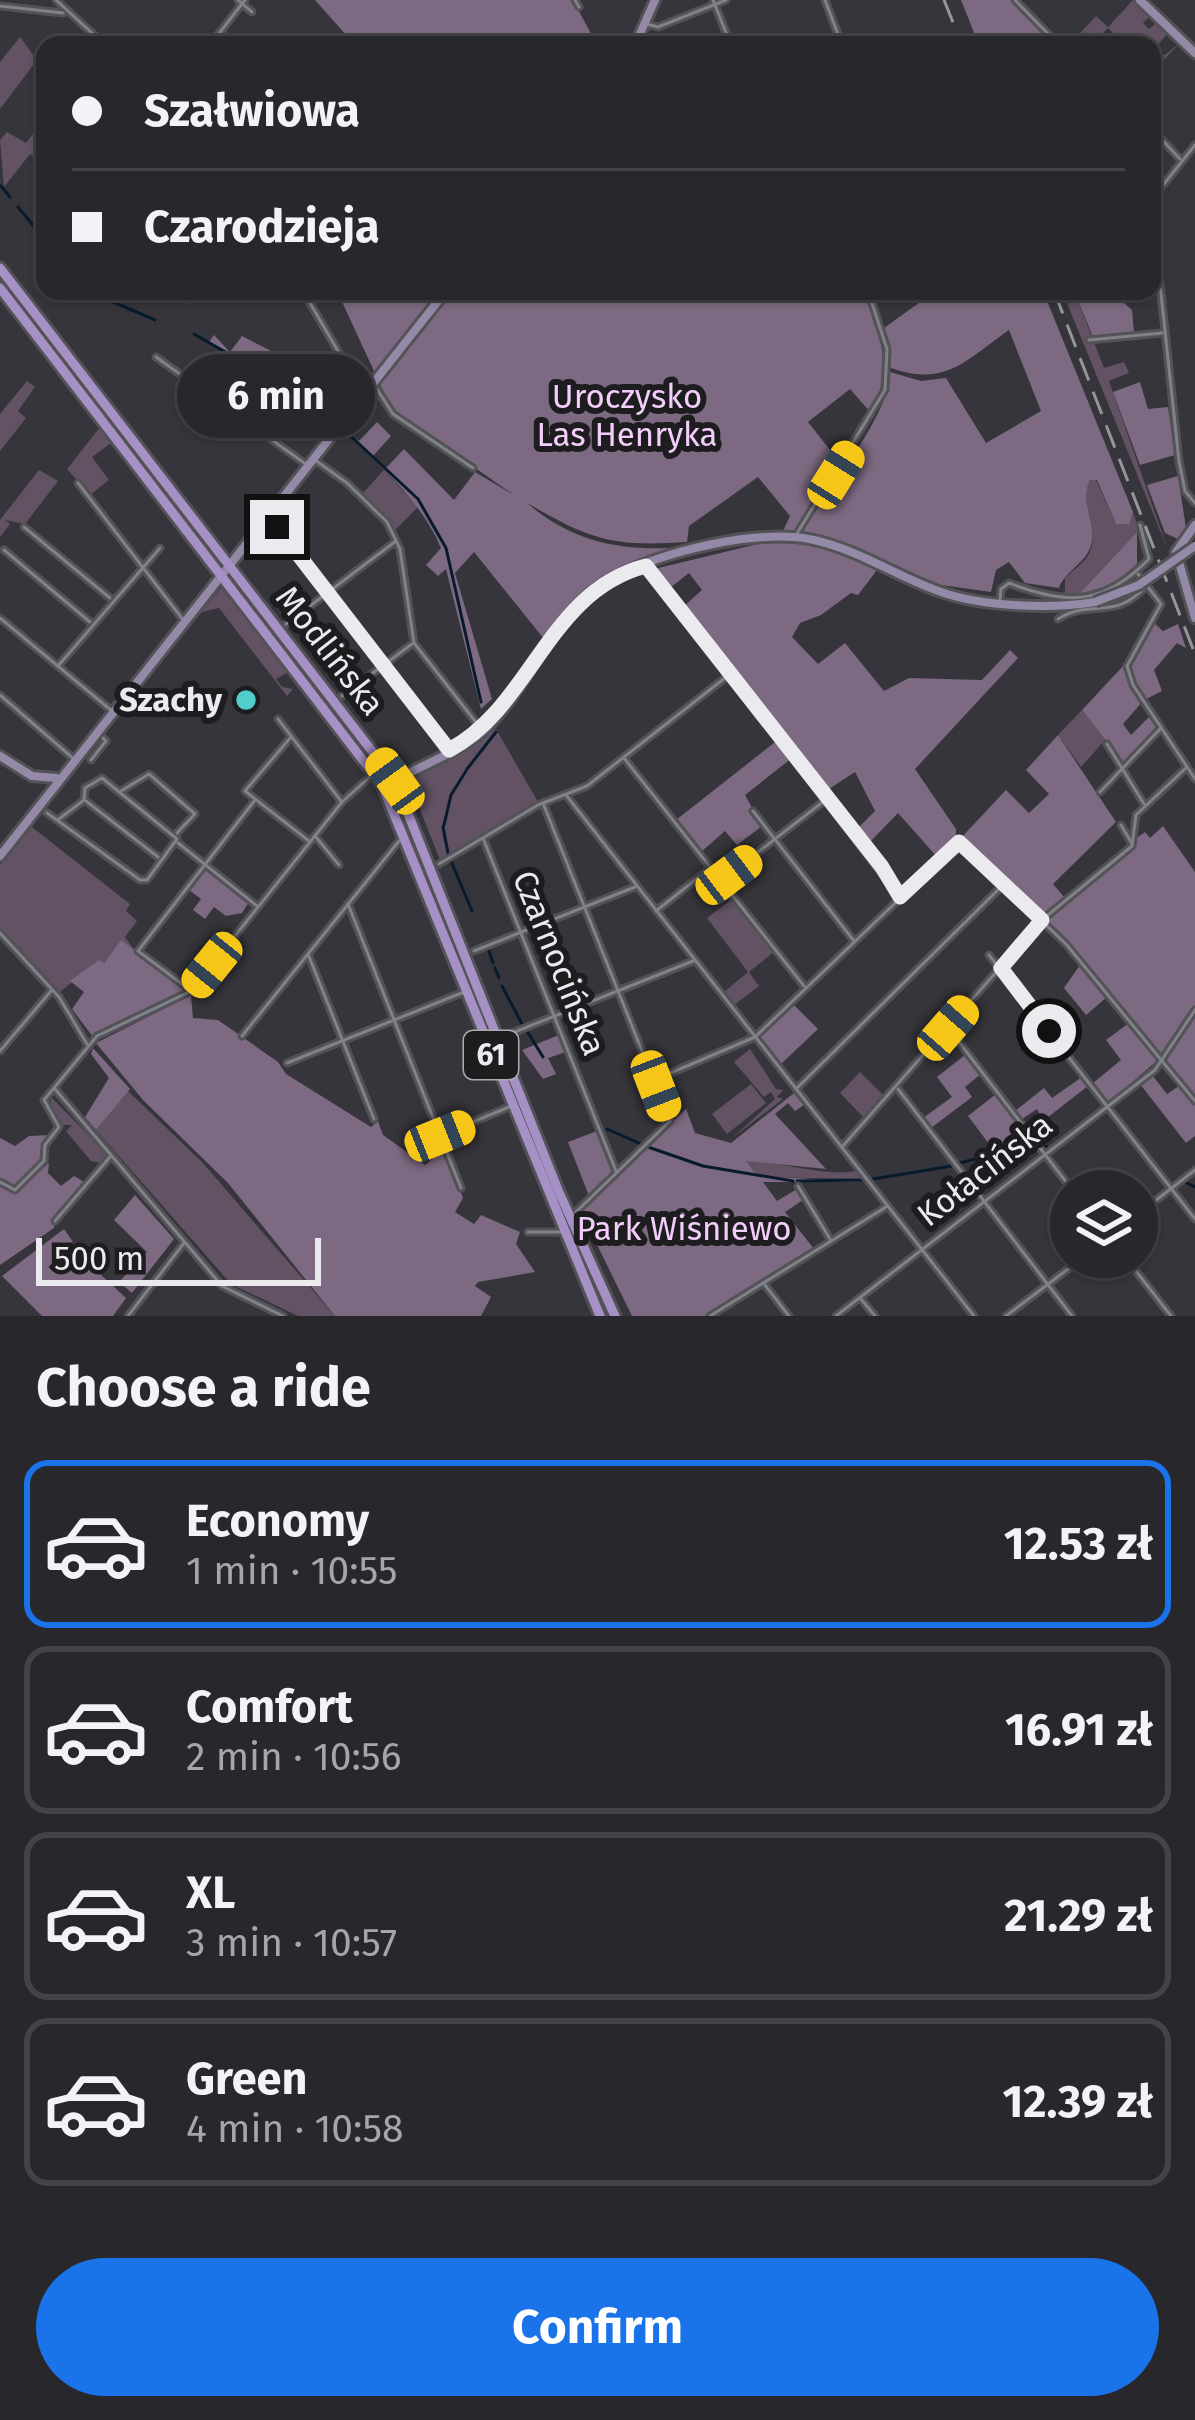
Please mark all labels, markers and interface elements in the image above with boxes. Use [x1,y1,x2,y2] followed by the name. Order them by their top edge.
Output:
[144,84,360,138] text: Szałwiowa
[144,200,380,254] text: Czarodzieja
[178,353,376,437] callout: 6 min
[227,373,325,419] text: 6 min
[537,377,717,455] park label: Uroczysko Las Henryka
[802,435,870,515] car
[250,500,304,554] route end
[267,578,393,724] street label: Modlińska
[119,680,223,720] place label: Szachy
[233,687,259,713] marker: Szachy
[359,741,431,821] car
[689,839,769,911] car
[504,865,614,1061] street label: Czarnocińska
[175,926,249,1004] car
[911,989,985,1067] car
[1022,1004,1076,1058] route start
[464,1031,518,1079] road number: 61
[626,1046,686,1126] car
[910,1105,1060,1235] street label: Kołacińska
[400,1106,480,1166] car
[1050,1170,1158,1278] map controls
[1050,1170,1158,1278] button: layers
[576,1209,792,1249] park label: Park Wiśniewo
[36,1232,321,1285] scale bar
[54,1239,144,1279] text: 500 m
[36,1356,371,1420] text: Choose a ride
[42,1490,150,1598] icon: car
[186,1494,369,1548] text: Economy
[1004,1517,1153,1571] text: 12.53 zł
[186,1548,398,1594] text: 1 min · 10:55
[42,1676,150,1784] icon: car
[186,1680,353,1734] text: Comfort
[1005,1703,1153,1757] text: 16.91 zł
[186,1734,401,1780] text: 2 min · 10:56
[42,1862,150,1970] icon: car
[186,1866,235,1920] text: XL
[1004,1889,1153,1943] text: 21.29 zł
[186,1920,397,1966] text: 3 min · 10:57
[42,2048,150,2156] icon: car
[186,2052,307,2106] text: Green
[1002,2075,1153,2129] text: 12.39 zł
[186,2106,404,2152] text: 4 min · 10:58
[36,2258,1159,2396] button: Confirm

